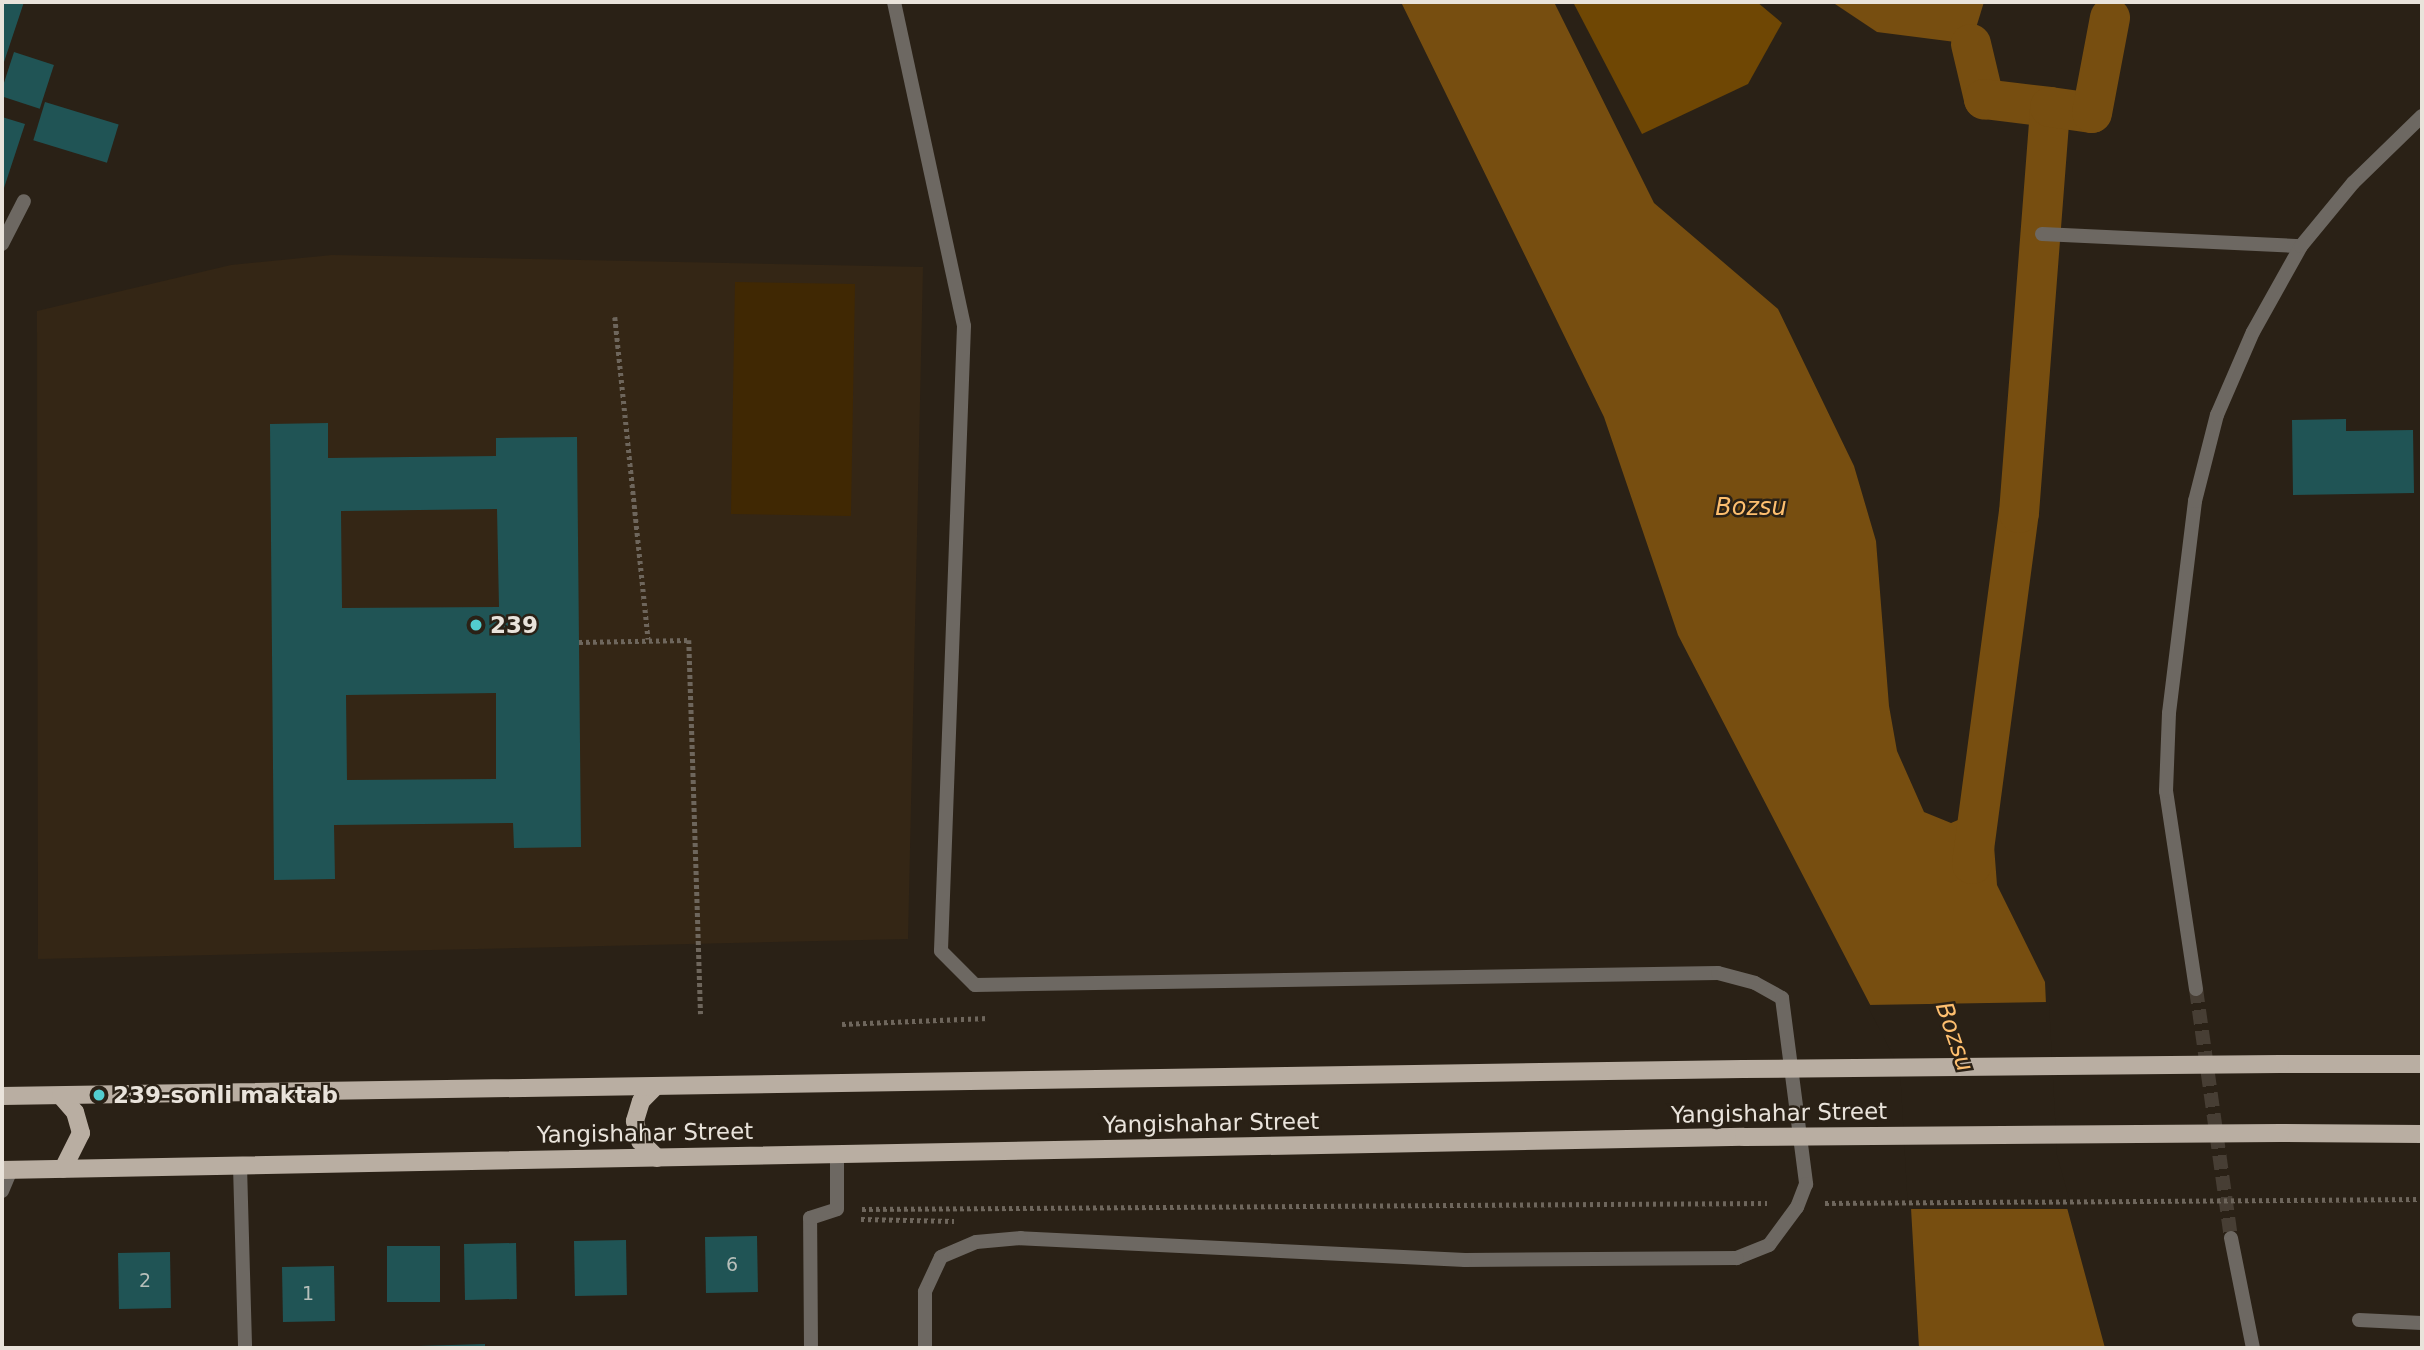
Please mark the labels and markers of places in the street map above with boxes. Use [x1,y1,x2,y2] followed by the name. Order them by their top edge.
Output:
[490,611,538,639] place label: 239
[468,617,484,633] marker: 239
[113,1081,338,1109] place label: 239-sonli maktab
[91,1087,107,1103] marker: 239-sonli maktab

